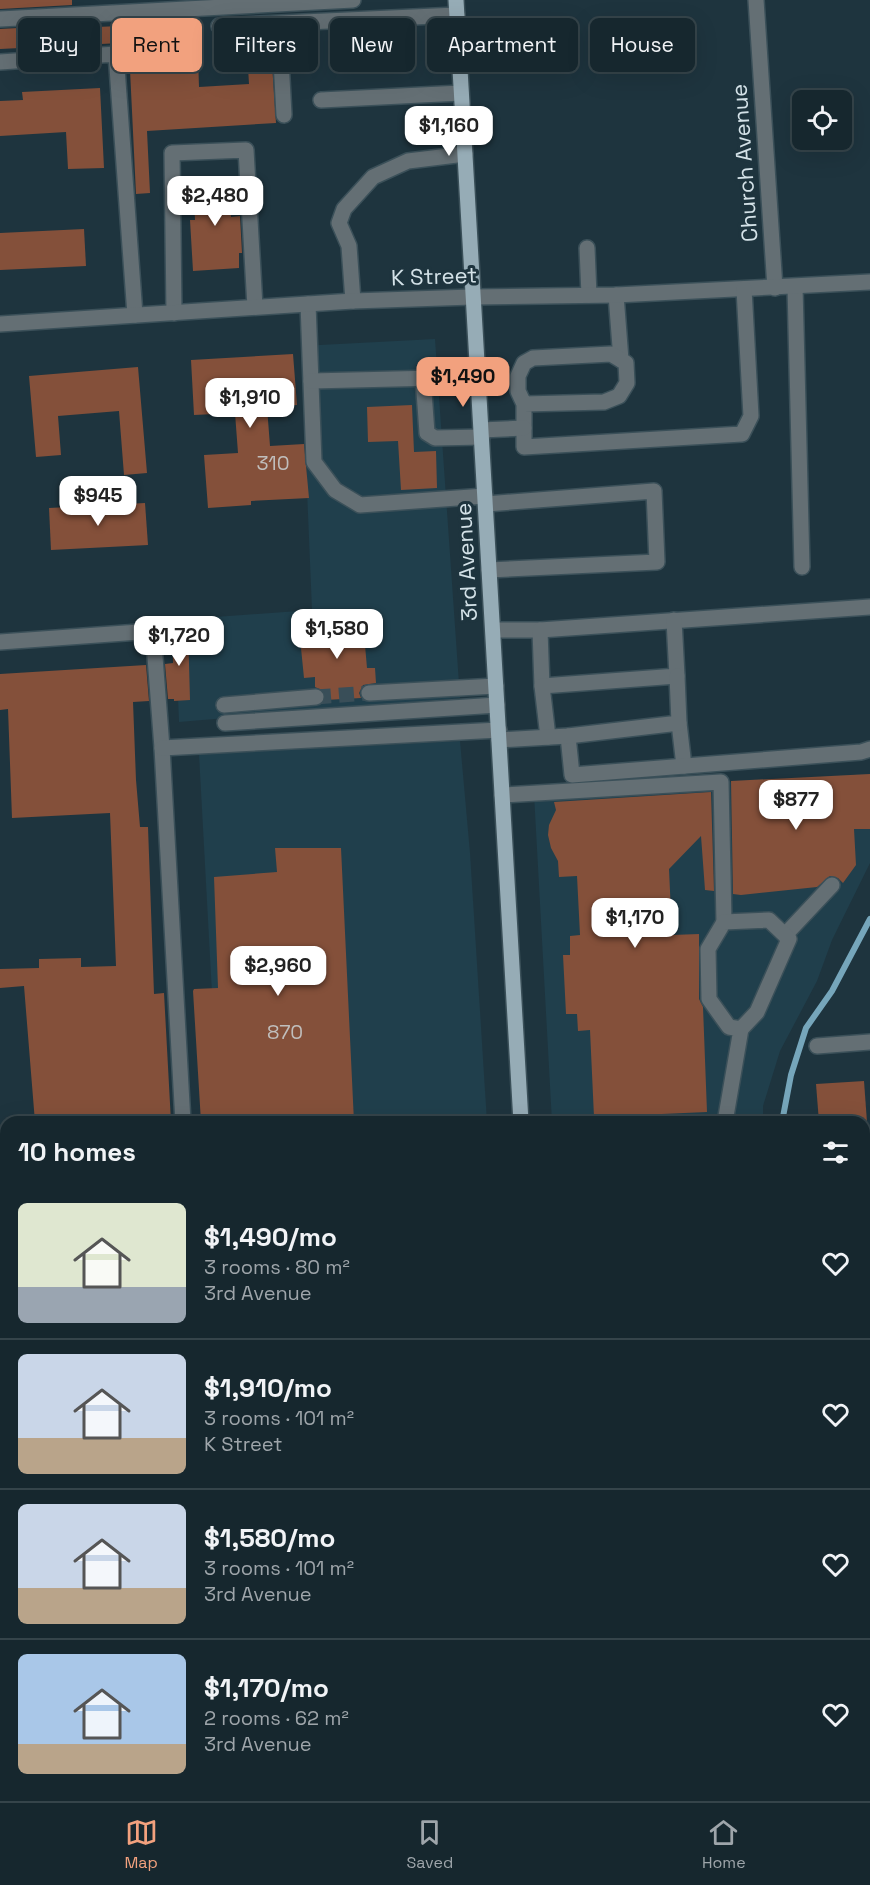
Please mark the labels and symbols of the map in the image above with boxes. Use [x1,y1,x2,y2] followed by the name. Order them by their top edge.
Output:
[725,83,763,243] street label: Church Avenue
[400,106,498,157] pin: $1,160
[166,176,264,227] pin: $2,480
[390,261,478,291] street label: K Street
[414,357,512,408] pin: $1,490
[201,378,299,429] pin: $1,910
[257,450,289,476] house number: 310
[62,476,134,527] pin: $945
[449,502,483,622] street label: 3rd Avenue
[288,609,386,660] pin: $1,580
[130,616,228,667] pin: $1,720
[760,780,832,831] pin: $877
[586,898,684,949] pin: $1,170
[229,946,327,997] pin: $2,960
[267,1019,303,1045] house number: 870

